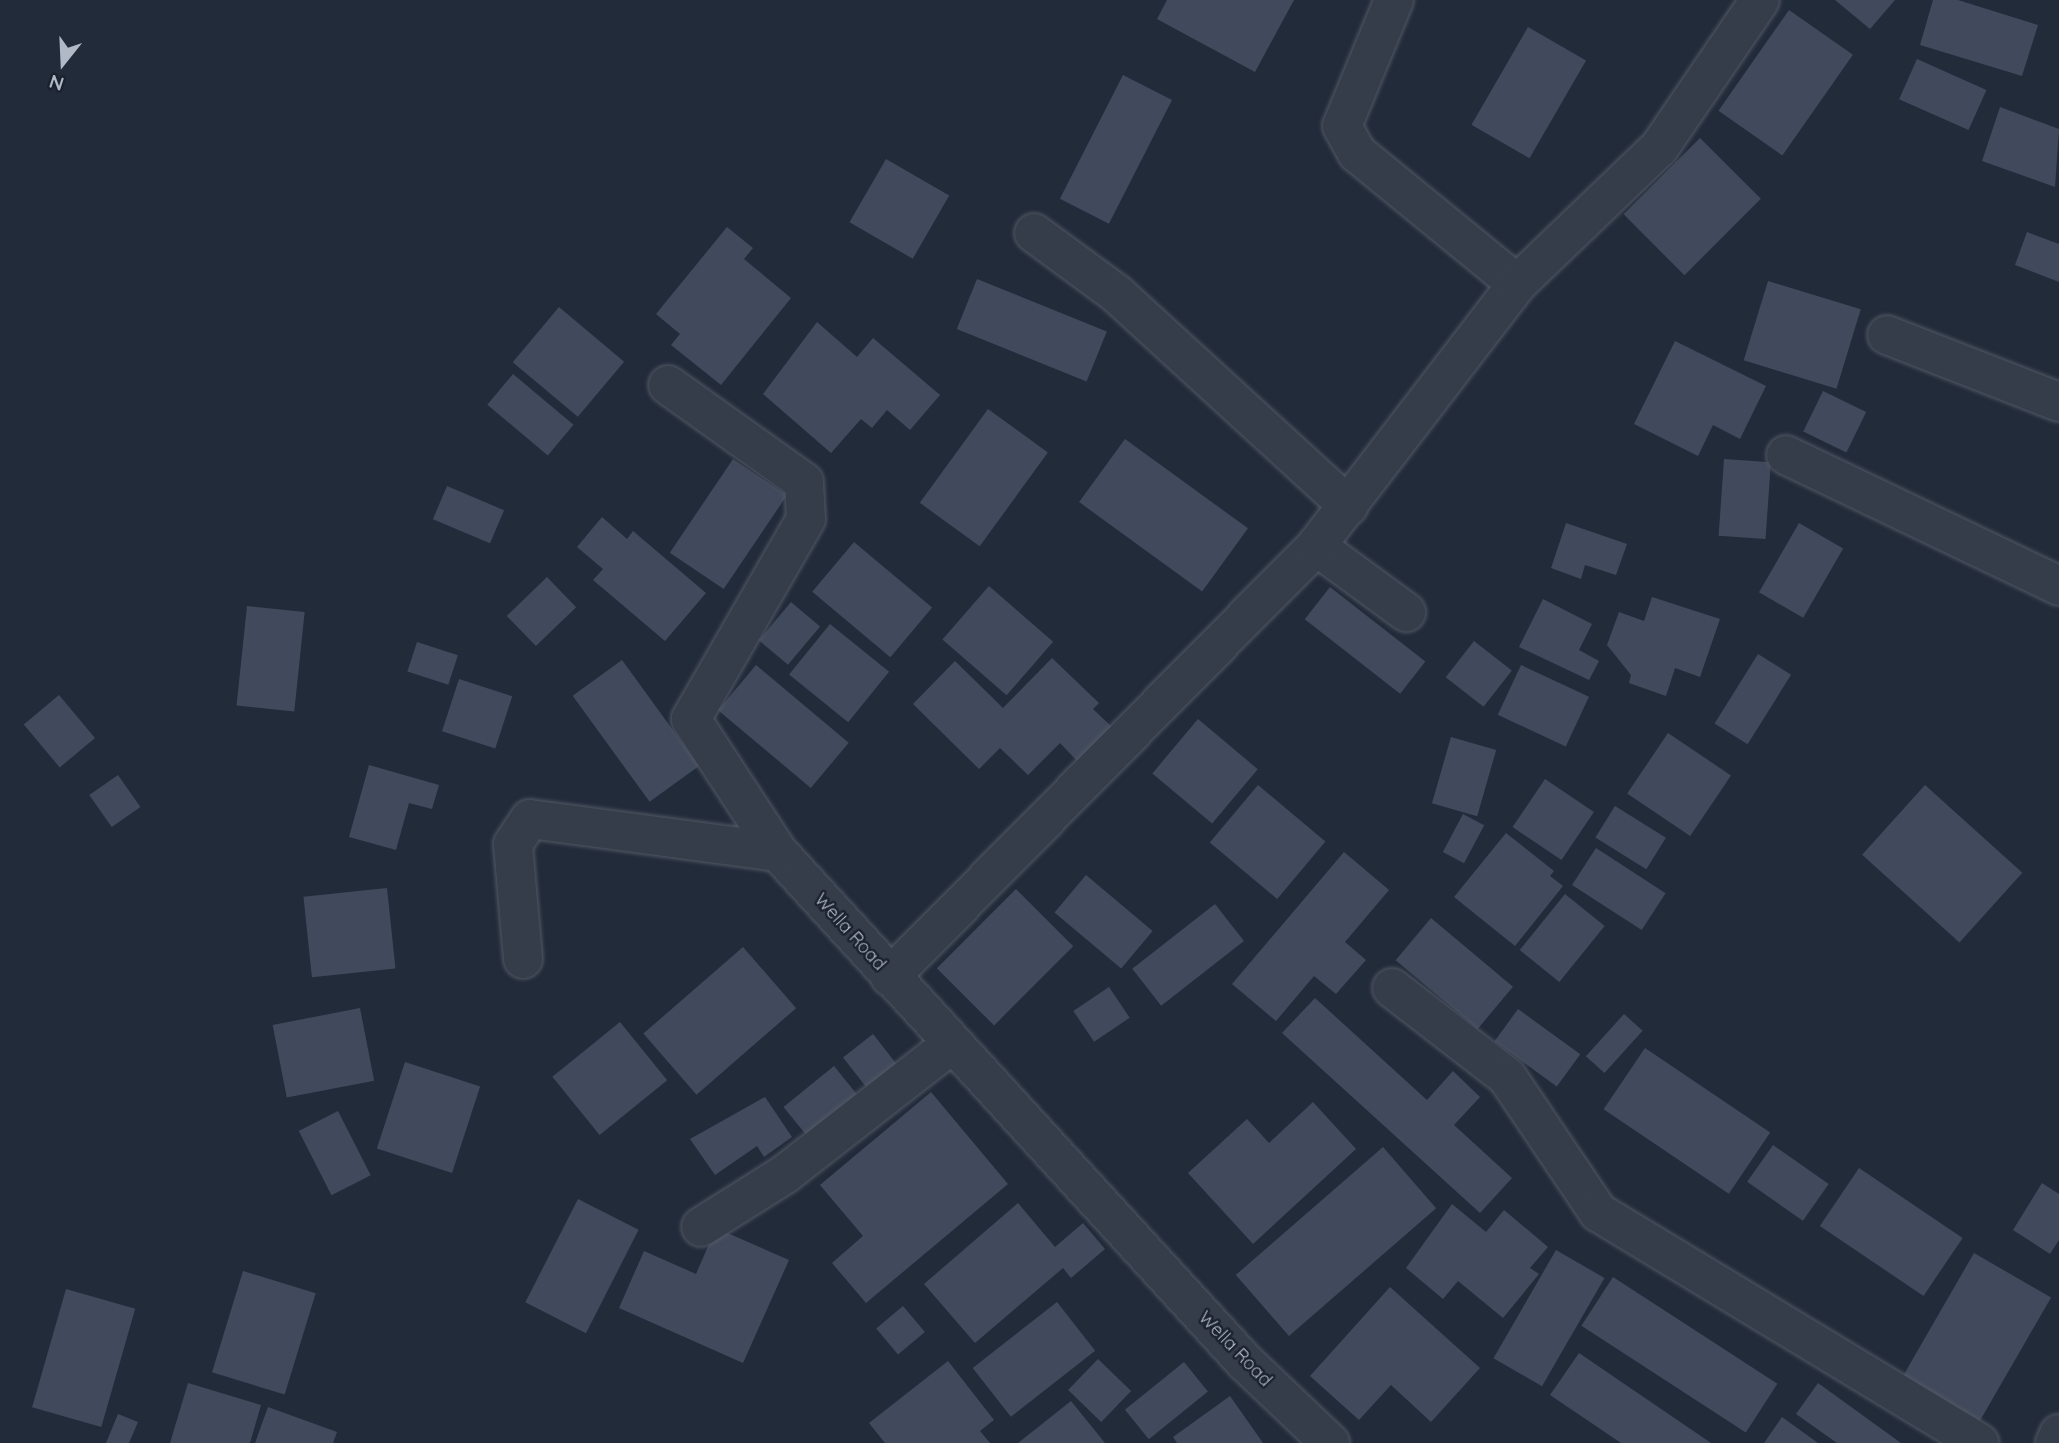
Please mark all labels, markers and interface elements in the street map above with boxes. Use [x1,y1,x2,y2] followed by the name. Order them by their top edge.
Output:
[28,28,98,98] north arrow
[46,69,67,97] text: N
[810,889,890,975] street label: Wella Road
[1194,1307,1276,1391] street label: Wella Road

